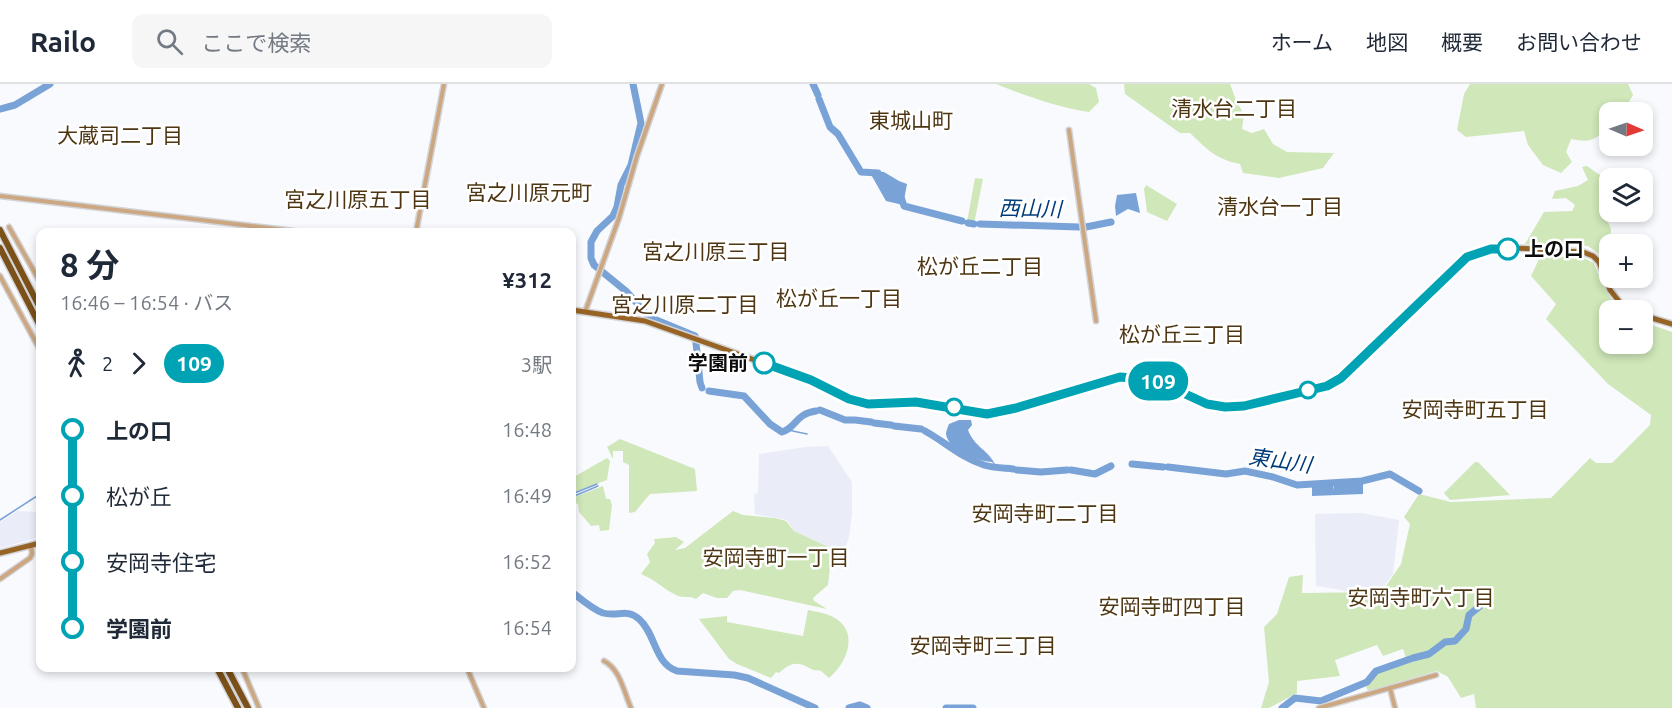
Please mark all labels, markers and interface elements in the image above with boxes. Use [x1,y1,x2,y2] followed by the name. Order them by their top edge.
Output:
[132,14,552,68] search box
[153,25,186,58] icon: search
[30,26,96,57] text: Railo
[201,30,311,55] text: ここで検索
[1271,30,1333,54] text: ホーム
[1366,30,1408,54] text: 地図
[1441,30,1483,54] text: 概要
[1516,30,1642,54] text: お問い合わせ
[1171,96,1297,120] district label: 清水台二丁目
[1599,102,1653,156] north arrow
[1599,102,1653,354] map controls
[869,108,953,132] district label: 東城山町
[57,123,183,147] district label: 大蔵司二丁目
[1599,168,1653,222] button: layers
[466,180,592,204] district label: 宮之川原元町
[285,187,432,211] district label: 宮之川原五丁目
[1217,194,1343,218] district label: 清水台一丁目
[998,195,1064,221] water label: 西山川
[1599,234,1653,288] button: +
[1524,237,1584,260] place label: 上の口
[1497,238,1519,260] marker: 上の口
[643,239,790,263] district label: 宮之川原三丁目
[60,246,119,283] text: 8 分
[917,254,1043,278] district label: 松が丘二丁目
[502,267,552,292] text: ¥312
[776,286,902,310] district label: 松が丘一丁目
[60,291,233,314] text: 16:46 – 16:54 · バス
[612,292,759,316] district label: 宮之川原二丁目
[1599,300,1653,354] button: −
[1119,322,1245,346] district label: 松が丘三丁目
[60,347,93,380] icon: walk
[122,347,155,380] icon: forward
[176,351,212,375] text: 109
[688,351,748,374] place label: 学園前
[102,352,113,375] text: 2
[753,352,775,374] marker: 学園前
[521,353,552,376] text: 3駅
[1124,362,1192,400] line badge: 109
[1140,369,1176,393] text: 109
[1299,381,1317,399] unlabelled marker
[1402,397,1549,421] district label: 安岡寺町五丁目
[945,398,963,416] unlabelled marker
[106,418,172,443] text: 上の口
[502,418,552,441] text: 16:48
[1247,444,1315,477] water label: 東山川
[106,484,172,509] text: 松が丘
[502,484,552,507] text: 16:49
[972,501,1119,525] district label: 安岡寺町二丁目
[703,545,850,569] district label: 安岡寺町一丁目
[106,550,216,575] text: 安岡寺住宅
[502,550,552,573] text: 16:52
[1348,585,1495,609] district label: 安岡寺町六丁目
[1099,594,1246,618] district label: 安岡寺町四丁目
[106,616,172,641] text: 学園前
[502,616,552,639] text: 16:54
[910,633,1057,657] district label: 安岡寺町三丁目

